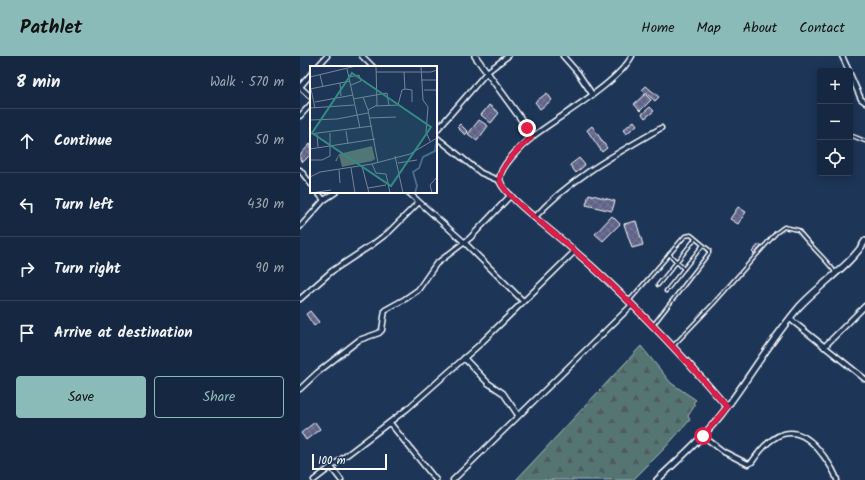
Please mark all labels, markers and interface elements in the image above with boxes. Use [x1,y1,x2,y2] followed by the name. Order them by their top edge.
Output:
[20,13,82,43] text: Pathlet
[641,17,675,39] text: Home
[697,17,721,39] text: Map
[743,17,777,39] text: About
[799,17,845,39] text: Contact
[310,66,437,193] inset map
[817,68,853,176] map controls
[817,68,853,104] button: +
[16,69,60,96] text: 8 min
[210,72,284,93] text: Walk · 570 m
[817,104,853,140] button: −
[518,119,536,137] route end
[54,129,112,153] text: Continue
[16,130,38,152] icon: ahead
[255,130,284,151] text: 50 m
[817,140,853,176] button: locate
[54,193,114,217] text: Turn left
[16,194,38,216] icon: left
[247,194,284,215] text: 430 m
[54,257,121,281] text: Turn right
[16,258,38,280] icon: right
[256,258,284,279] text: 90 m
[54,321,193,345] text: Arrive at destination
[16,322,38,344] icon: arrive
[16,376,146,418] button: Save
[154,376,284,418] button: Share
[694,427,712,445] route start
[312,452,387,471] scale bar
[318,452,346,470] text: 100 m

